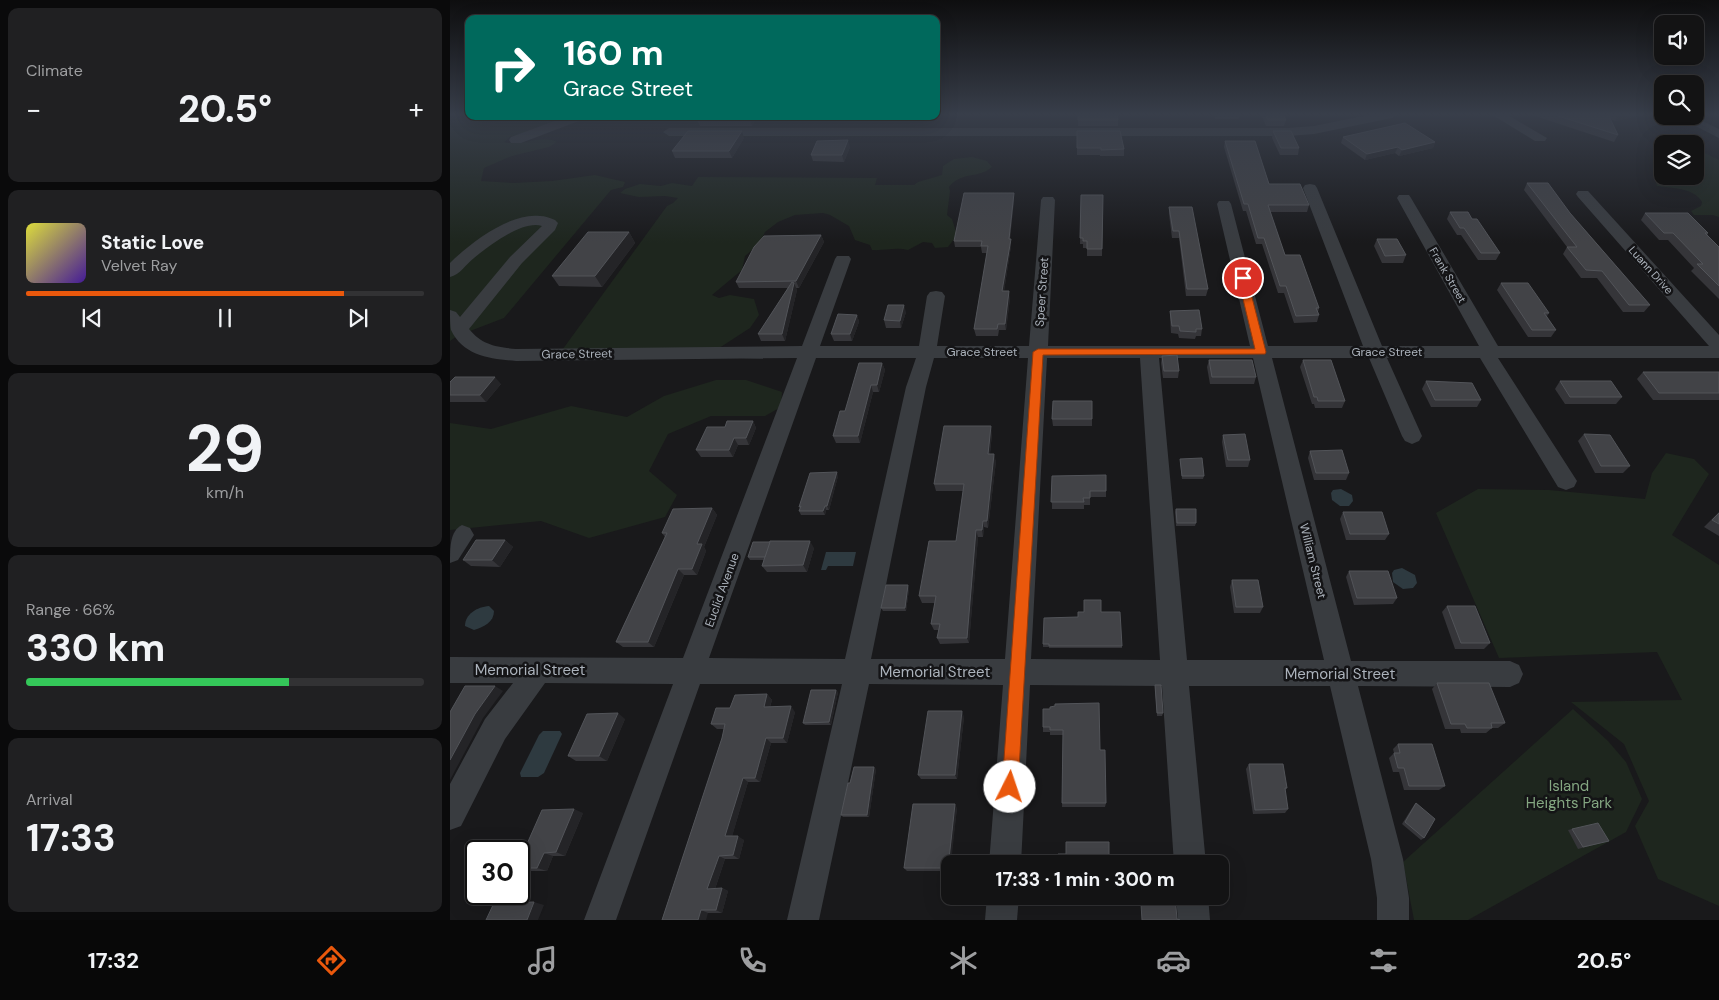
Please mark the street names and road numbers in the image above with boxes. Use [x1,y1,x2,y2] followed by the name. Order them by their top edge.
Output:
[1626,243,1676,297] street label: Luann Drive
[1426,245,1470,305] street label: Frank Street
[1032,256,1052,327] street label: Speer Street
[947,344,1018,360] street label: Grace Street
[1352,344,1423,360] street label: Grace Street
[541,345,613,363] street label: Grace Street
[1296,522,1330,601] street label: William Street
[701,551,743,629] street label: Euclid Avenue
[475,660,585,680] street label: Memorial Street
[880,662,990,682] street label: Memorial Street
[1285,664,1395,684] street label: Memorial Street

